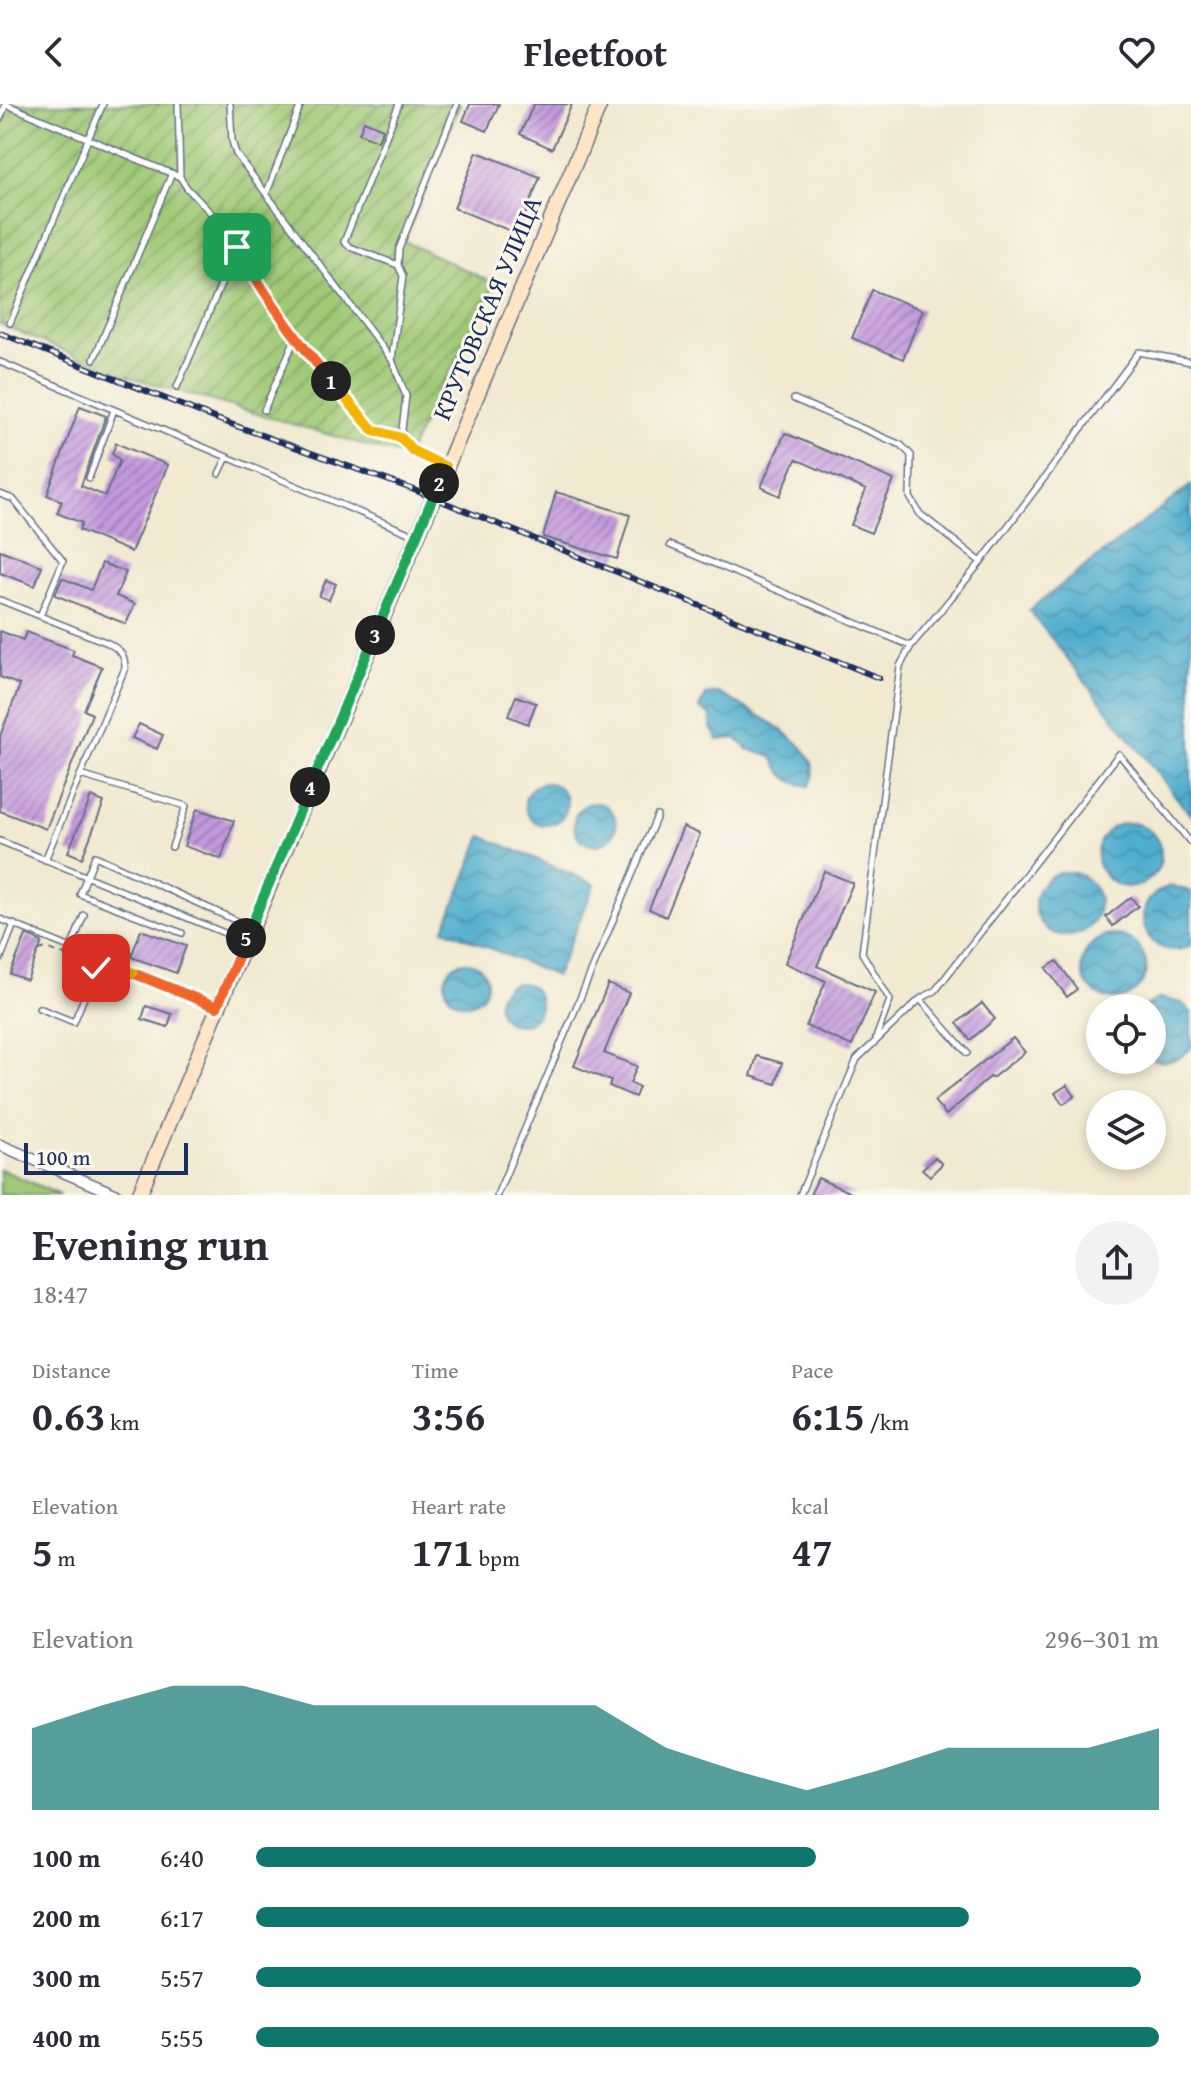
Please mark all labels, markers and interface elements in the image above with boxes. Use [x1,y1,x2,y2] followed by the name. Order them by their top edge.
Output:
[524,26,667,79] text: Fleetfoot
[32,30,76,74] icon: back
[1115,30,1159,74] icon: heart
[422,189,551,426] street label: КРУТОВСКАЯ УЛИЦА
[203,213,271,281] pin
[215,225,259,269] icon: arrive
[311,361,351,401] pin: 1
[325,365,337,397] text: 1
[419,463,459,503] pin: 2
[433,467,445,499] text: 2
[355,615,395,655] pin: 3
[369,619,381,651] text: 3
[290,767,330,807] pin: 4
[304,771,316,803] text: 4
[226,918,266,958] pin: 5
[240,922,252,954] text: 5
[62,934,130,1002] pin
[74,946,118,990] icon: check
[1086,994,1166,1170] map controls
[1086,994,1166,1074] button: locate
[1086,1090,1166,1170] button: layers
[24,1139,188,1175] scale bar
[36,1141,91,1173] text: 100 m
[32,1212,269,1276] text: Evening run
[1075,1221,1159,1305] button: share
[32,1274,88,1313] text: 18:47
[32,1354,111,1386] text: Distance
[412,1354,458,1386] text: Time
[791,1354,834,1386] text: Pace
[32,1386,105,1445] text: 0.63
[412,1386,485,1445] text: 3:56
[791,1386,865,1445] text: 6:15
[105,1406,139,1438] text: km
[865,1406,909,1438] text: /km
[32,1490,118,1522] text: Elevation
[412,1490,506,1522] text: Heart rate
[791,1490,829,1522] text: kcal
[32,1522,53,1581] text: 5
[412,1522,474,1581] text: 171
[791,1522,833,1581] text: 47
[53,1542,76,1574] text: m
[474,1542,520,1574] text: bpm
[32,1619,134,1658] text: Elevation
[1045,1619,1159,1658] text: 296–301 m
[32,1838,100,1877] text: 100 m
[160,1838,204,1877] text: 6:40
[32,1898,100,1937] text: 200 m
[160,1898,204,1937] text: 6:17
[32,1958,100,1997] text: 300 m
[160,1958,204,1997] text: 5:57
[32,2018,100,2057] text: 400 m
[160,2018,204,2057] text: 5:55

